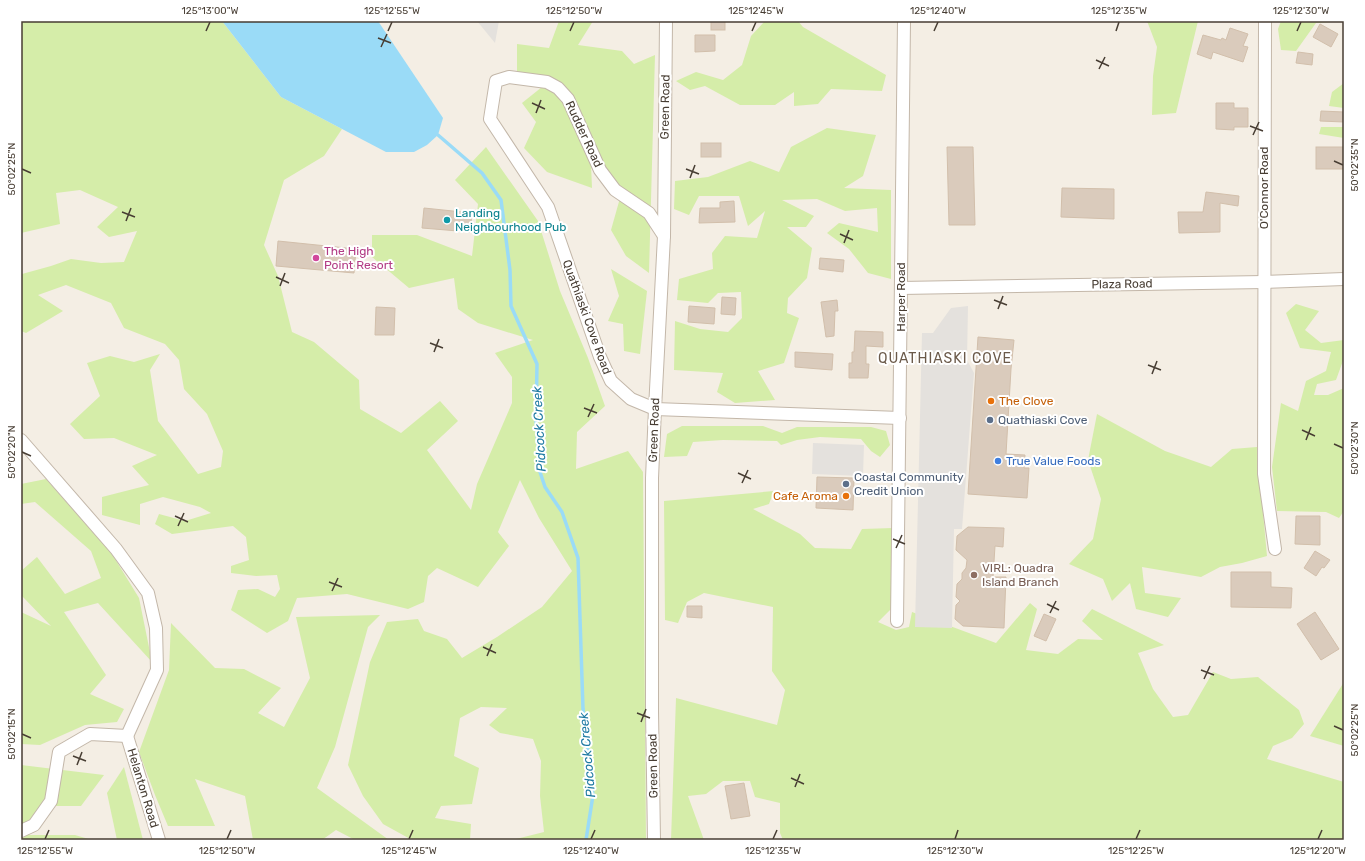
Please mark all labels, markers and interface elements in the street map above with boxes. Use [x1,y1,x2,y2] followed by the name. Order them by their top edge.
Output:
[182,5,238,17] text: 125°13'00"W
[364,5,420,17] text: 125°12'55"W
[546,5,602,17] text: 125°12'50"W
[728,5,784,17] text: 125°12'45"W
[910,5,966,17] text: 125°12'40"W
[1091,5,1147,17] text: 125°12'35"W
[1273,5,1329,17] text: 125°12'30"W
[657,75,673,139] street label: Green Road
[562,99,606,169] street label: Rudder Road
[1349,138,1361,192] text: 50°02'35"N
[6,142,18,196] text: 50°02'25"N
[1257,147,1271,229] street label: O'Connor Road
[455,206,566,234] place label: Landing Neighbourhood Pub
[442,215,452,225] marker: Landing Neighbourhood Pub
[324,244,393,272] place label: The High Point Resort
[311,253,321,263] marker: The High Point Resort
[560,258,614,376] street label: Quathiaski Cove Road
[894,262,908,332] street label: Harper Road
[1091,276,1153,292] street label: Plaza Road
[878,350,1012,367] district label: QUATHIASKI COVE
[529,386,549,472] water label: Pidcock Creek
[999,394,1054,408] place label: The Clove
[986,396,996,406] marker: The Clove
[646,397,662,463] street label: Green Road
[998,413,1088,427] place label: Quathiaski Cove
[985,415,995,425] marker: Quathiaski Cove
[1349,421,1361,475] text: 50°02'30"N
[6,425,18,479] text: 50°02'20"N
[1006,454,1101,468] place label: True Value Foods
[993,456,1003,466] marker: True Value Foods
[854,470,964,498] place label: Coastal Community Credit Union
[841,479,851,489] marker: Coastal Community Credit Union
[773,489,838,503] place label: Cafe Aroma
[841,491,851,501] marker: Cafe Aroma
[982,561,1059,589] place label: VIRL: Quadra Island Branch
[969,570,979,580] marker: VIRL: Quadra Island Branch
[1349,703,1361,757] text: 50°02'25"N
[6,708,18,760] text: 50°02'15"N
[576,711,598,798] water label: Pidcock Creek
[645,734,661,798] street label: Green Road
[124,747,162,829] street label: Helanton Road
[17,845,73,857] text: 125°12'55"W
[199,845,255,857] text: 125°12'50"W
[381,845,437,857] text: 125°12'45"W
[563,845,619,857] text: 125°12'40"W
[745,845,801,857] text: 125°12'35"W
[927,845,983,857] text: 125°12'30"W
[1108,845,1164,857] text: 125°12'25"W
[1290,845,1346,857] text: 125°12'20"W

